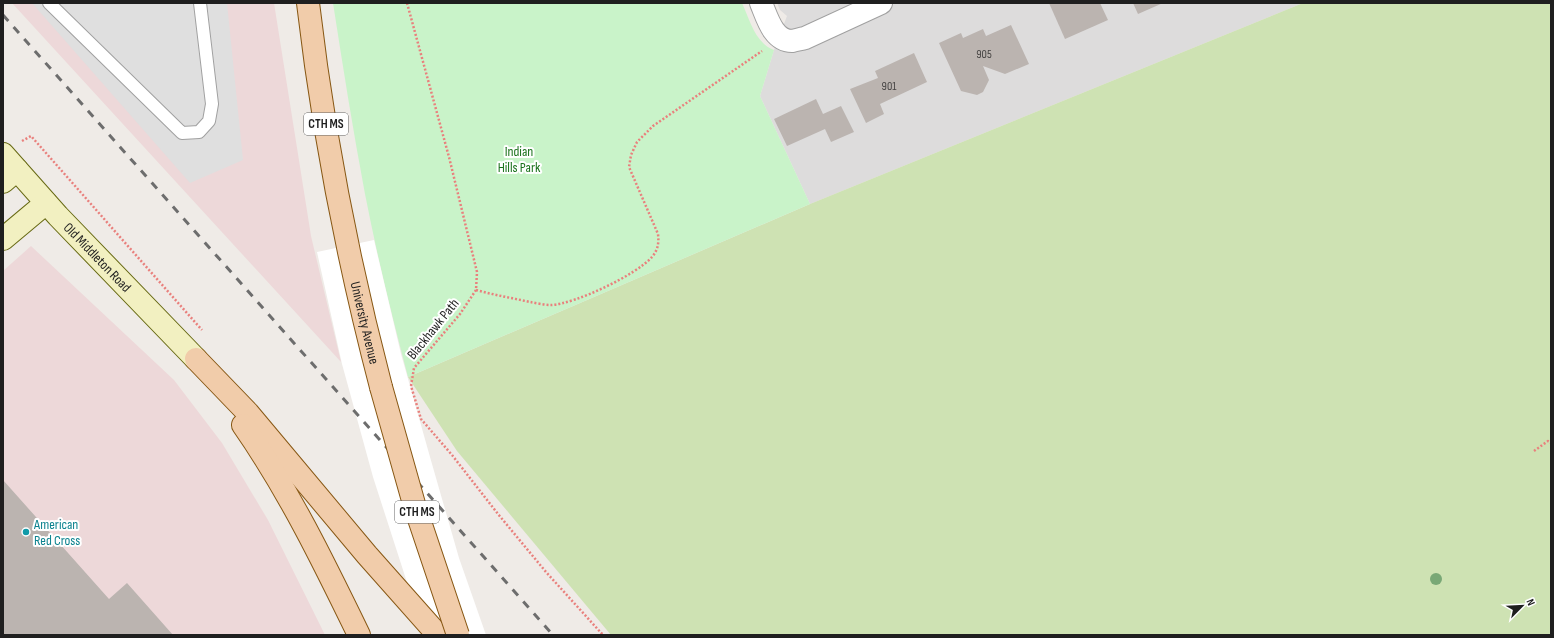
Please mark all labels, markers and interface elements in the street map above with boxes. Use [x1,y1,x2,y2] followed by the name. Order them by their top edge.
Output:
[976,47,992,62] house number: 905
[882,79,897,94] house number: 901
[304,113,348,135] road number: CTH MS
[498,143,541,176] park label: Indian Hills Park
[60,219,135,295] street label: Old Middleton Road
[347,280,383,366] street label: University Avenue
[403,295,463,363] street label: Blackhawk Path
[395,501,439,523] road number: CTH MS
[33,516,80,549] place label: American Red Cross
[21,527,31,537] marker: American Red Cross
[1502,586,1542,626] north arrow
[1524,597,1538,608] text: N

